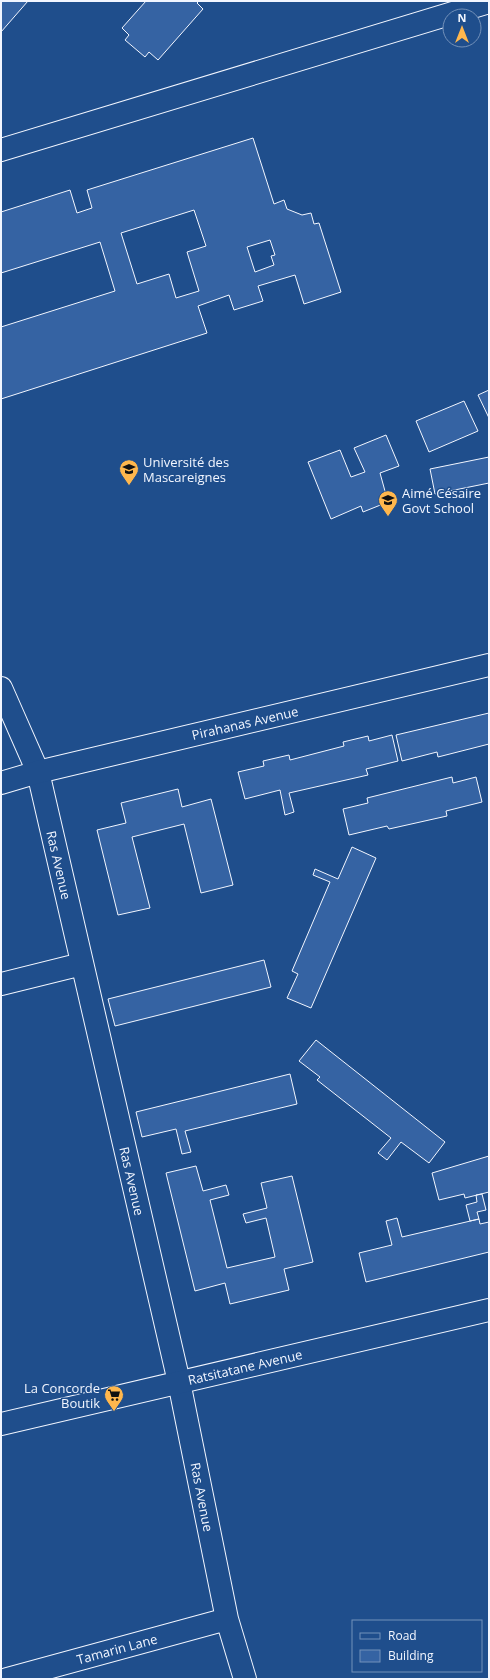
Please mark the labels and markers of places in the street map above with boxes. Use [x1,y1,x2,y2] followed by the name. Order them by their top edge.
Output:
[143,453,229,486] place label: Université des Mascareignes
[118,458,140,486] school or university icon: Université des Mascareignes
[402,484,481,517] place label: Aimé Césaire Govt School
[377,489,399,517] school or university icon: Aimé Césaire Govt School
[24,1379,100,1412] place label: La Concorde Boutik
[103,1384,125,1412] supermarket icon: La Concorde Boutik

